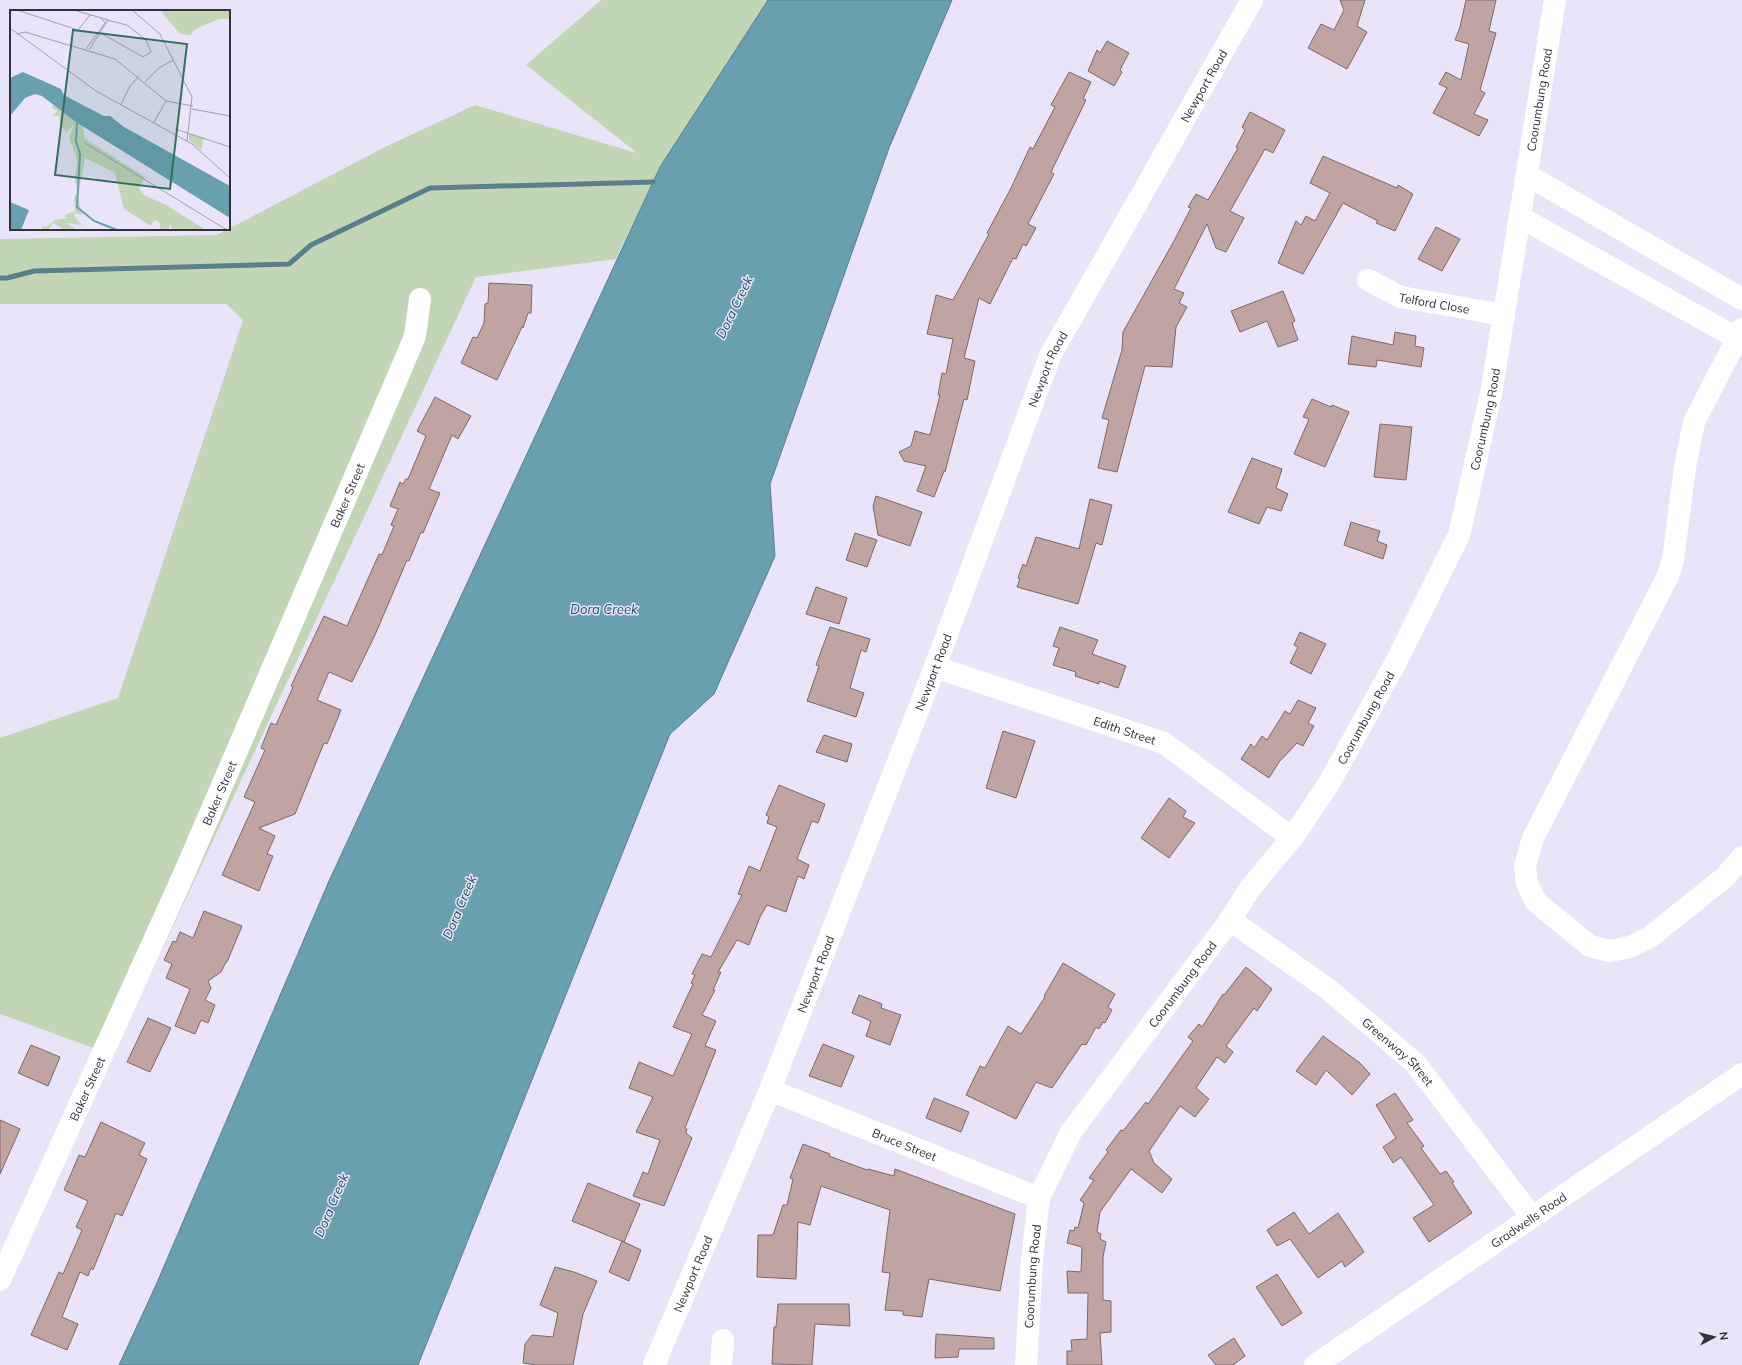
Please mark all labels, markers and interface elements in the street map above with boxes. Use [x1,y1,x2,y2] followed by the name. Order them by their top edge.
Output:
[10,10,230,230] inset map
[1177,46,1230,125] street label: Newport Road
[1523,47,1555,152] street label: Coorumbung Road
[712,273,756,341] water label: Dora Creek
[1398,289,1471,316] street label: Telford Close
[1024,328,1070,409] street label: Newport Road
[1466,367,1503,472] street label: Coorumbung Road
[326,461,367,530] street label: Baker Street
[570,601,638,617] water label: Dora Creek
[911,631,954,713] street label: Newport Road
[1333,668,1397,767] street label: Coorumbung Road
[1092,713,1158,747] street label: Edith Street
[198,758,239,827] street label: Baker Street
[438,873,480,941] water label: Dora Creek
[793,933,837,1015] street label: Newport Road
[1145,938,1219,1030] street label: Coorumbung Road
[1359,1014,1437,1089] street label: Greenway Street
[66,1054,108,1123] street label: Baker Street
[870,1124,939,1164] street label: Bruce Street
[310,1171,352,1239] water label: Dora Creek
[1487,1189,1569,1251] street label: Gradwells Road
[1021,1223,1043,1329] street label: Coorumbung Road
[670,1233,715,1314] street label: Newport Road
[1694,1317,1734,1357] north arrow
[1716,1331,1731,1341] text: N

